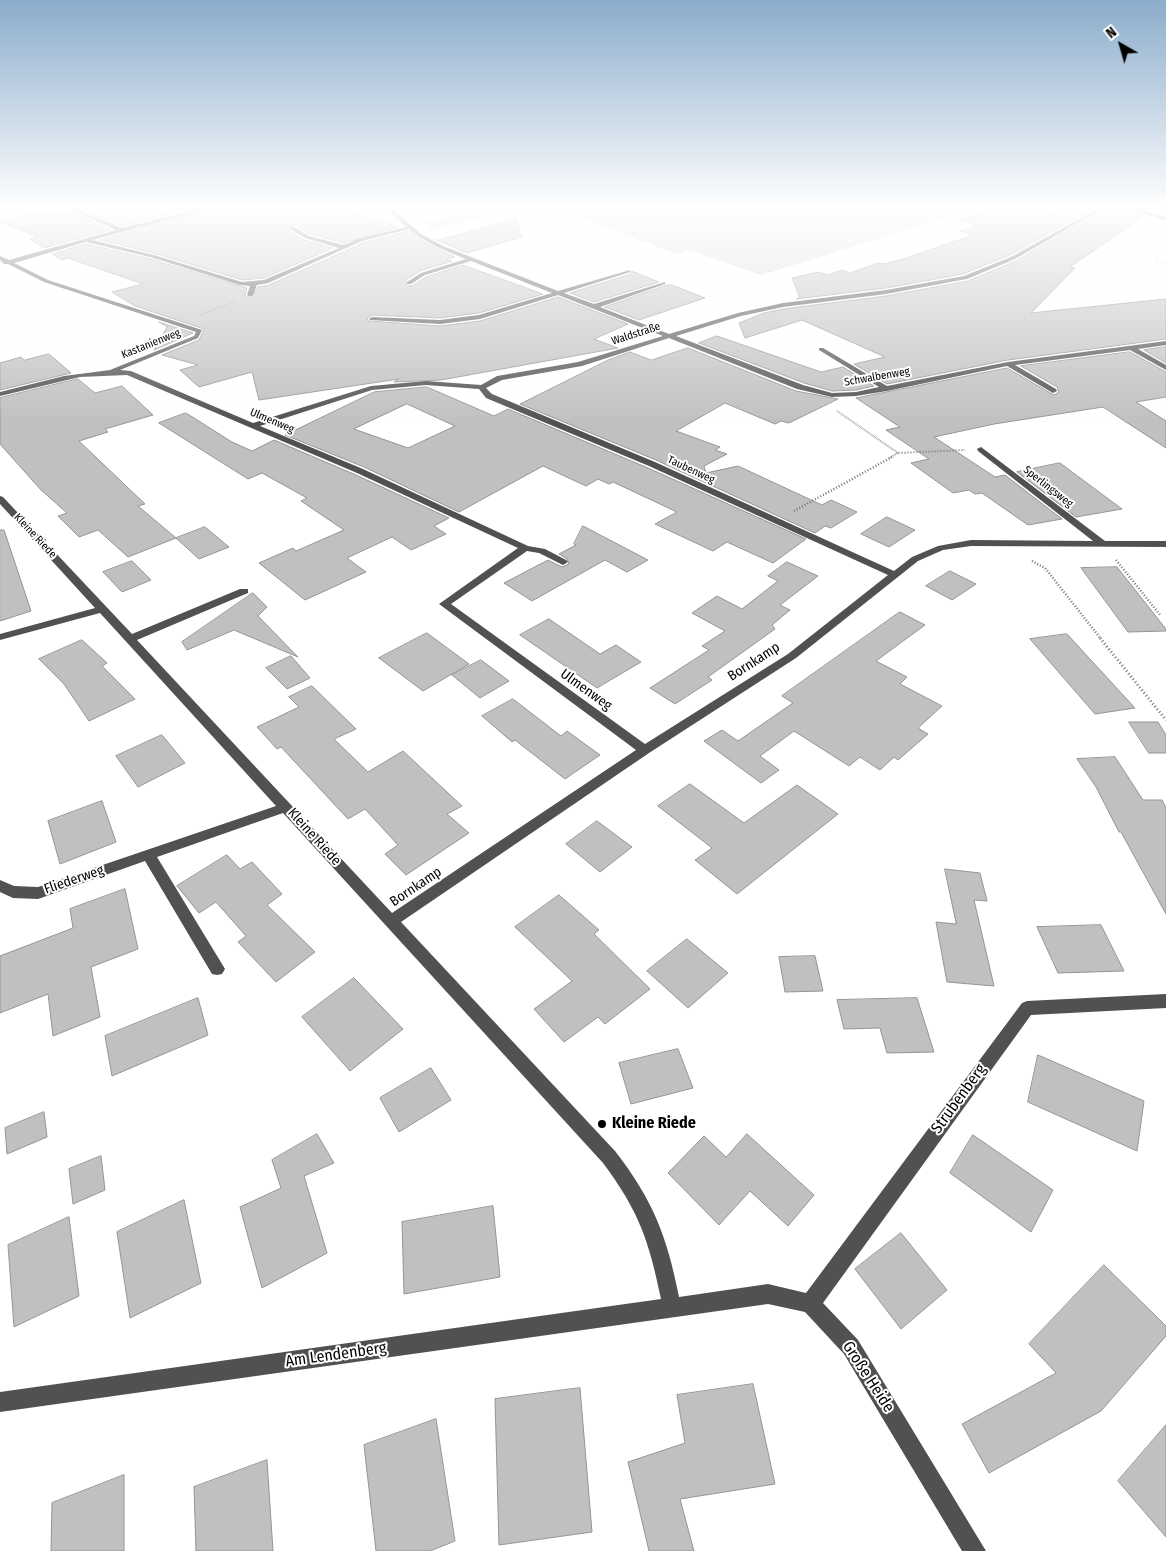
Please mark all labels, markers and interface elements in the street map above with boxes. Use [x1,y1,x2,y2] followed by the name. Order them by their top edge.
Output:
[1096,20,1146,70] north arrow
[1103,24,1120,42] text: N
[610,320,662,348] street label: Waldstraße
[120,326,182,362] street label: Kastanienweg
[843,365,911,389] street label: Schwalbenweg
[248,406,296,436] street label: Ulmenweg
[665,453,717,487] street label: Taubenweg
[1020,463,1076,511] street label: Sperlingsweg
[11,511,59,561] street label: Kleine Riede
[725,639,783,685] street label: Bornkamp
[557,666,615,714] street label: Ulmenweg
[284,805,344,869] street label: Kleine Riede
[42,862,106,898] street label: Fliederweg
[387,864,445,910] street label: Bornkamp
[927,1060,991,1138] street label: Strubenberg
[612,1114,696,1134] place label: Kleine Riede
[596,1118,608,1130] marker: Kleine Riede
[284,1338,388,1372] street label: Am Lendenberg
[838,1338,898,1416] street label: Große Heide

